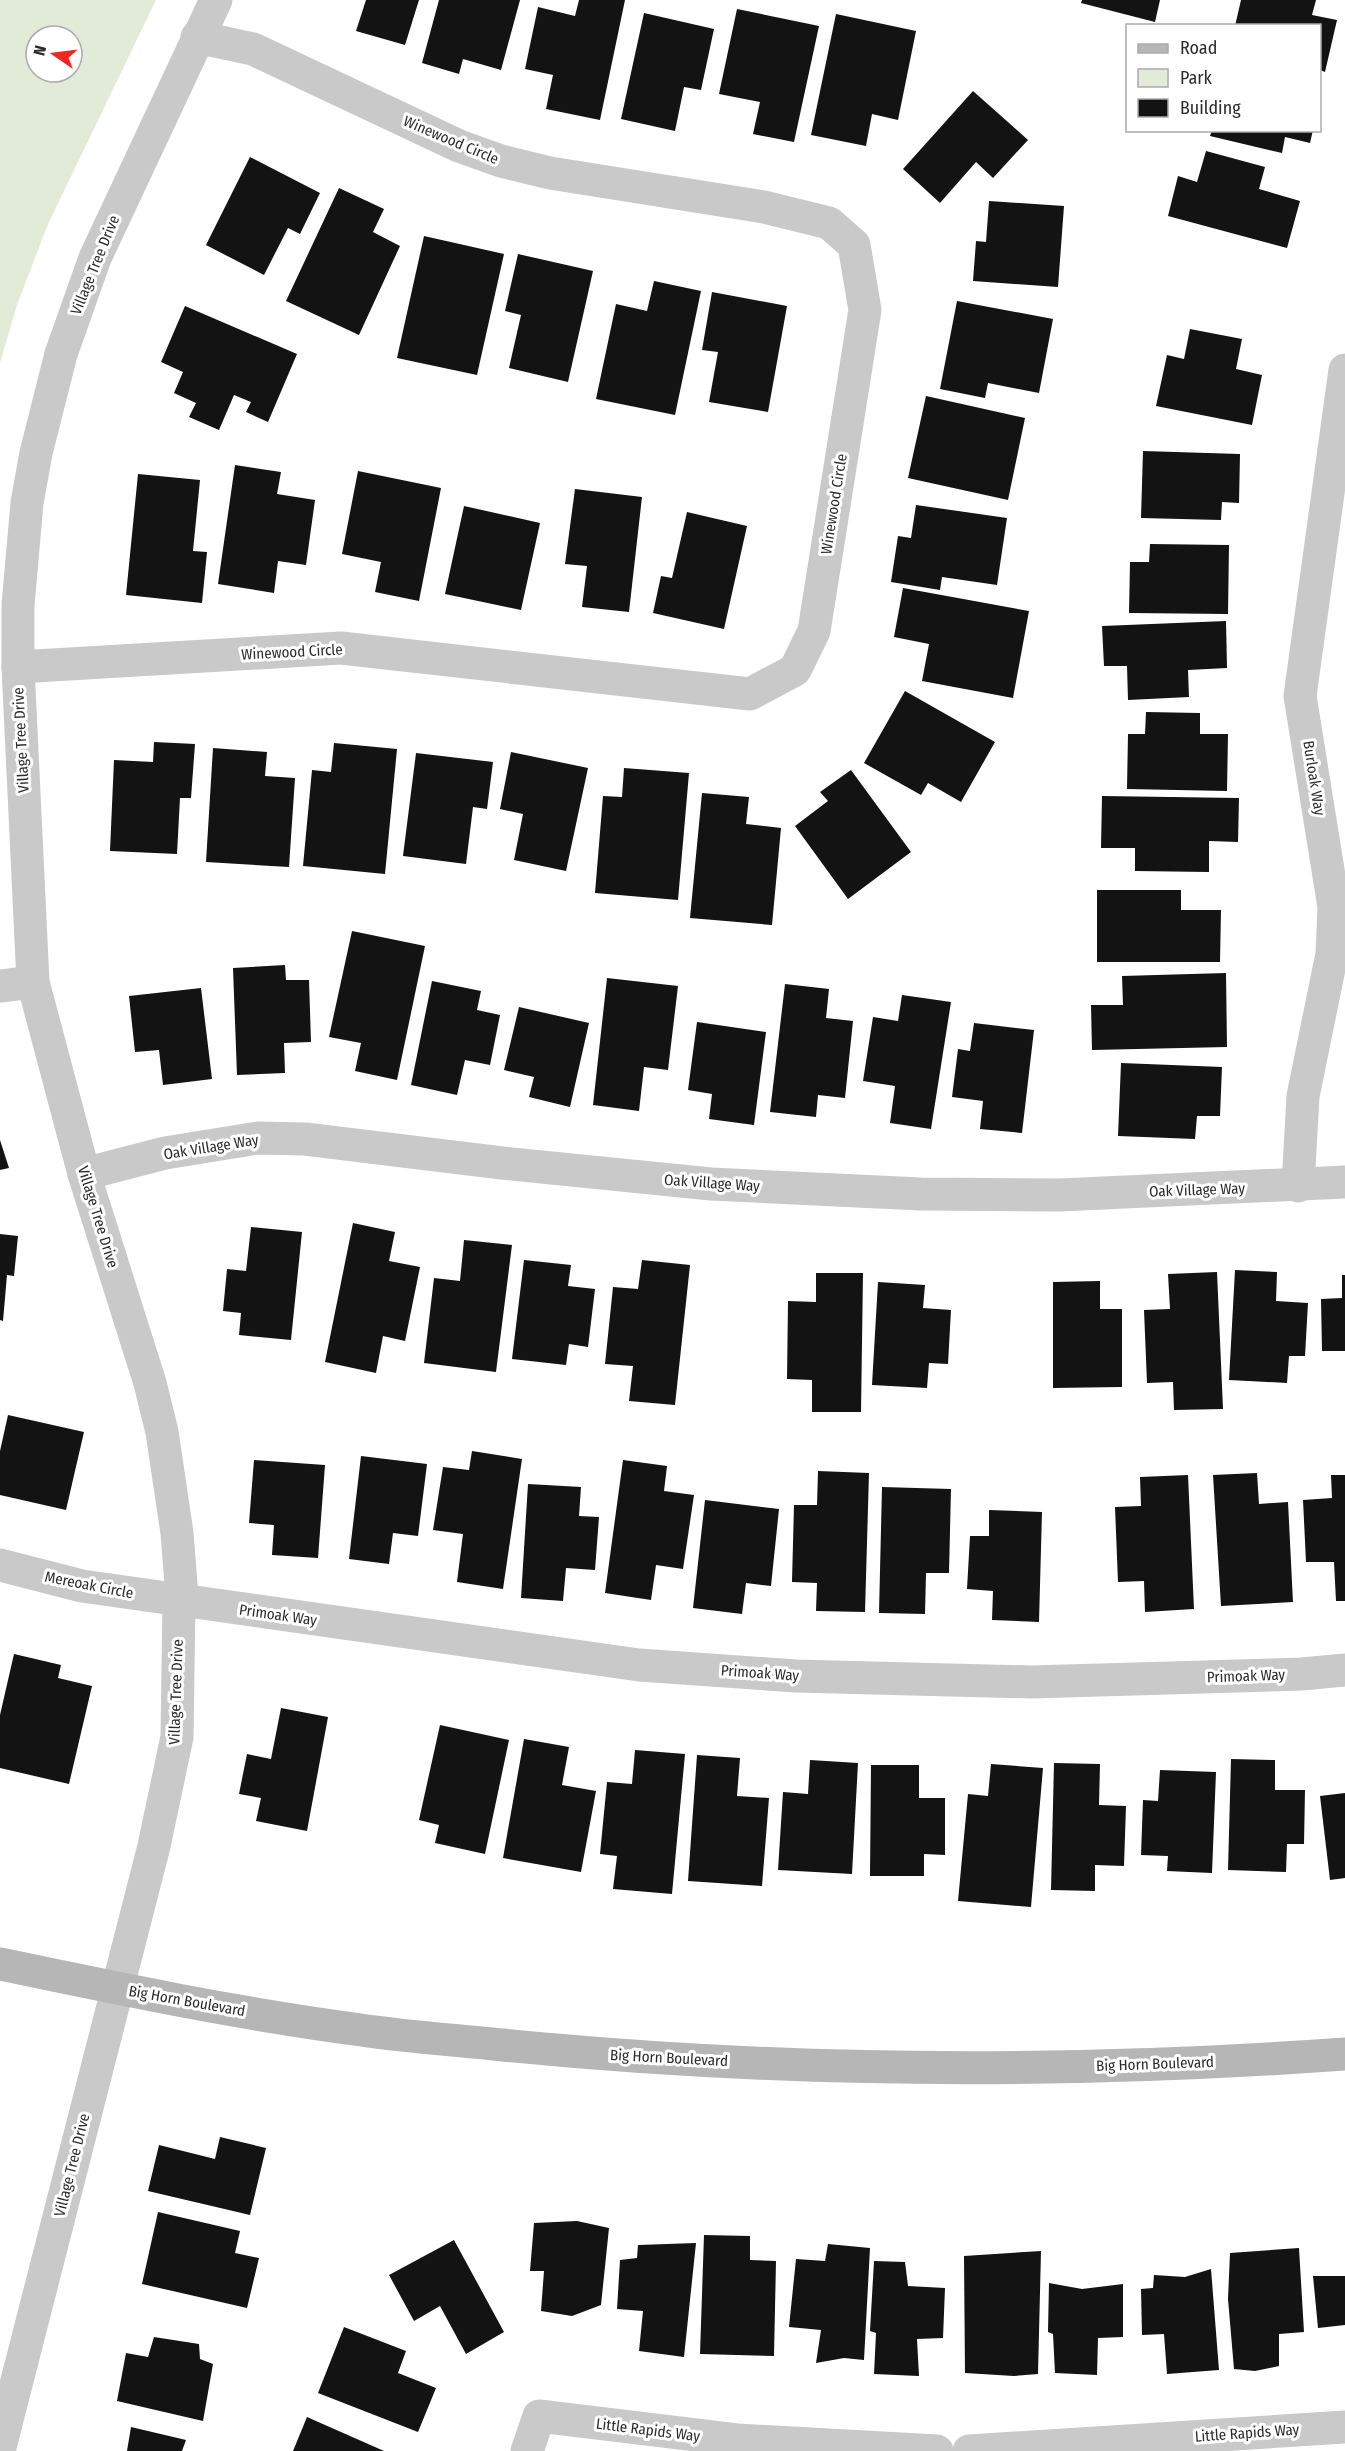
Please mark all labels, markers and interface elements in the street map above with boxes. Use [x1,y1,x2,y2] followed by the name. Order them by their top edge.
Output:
[24,24,84,84] north arrow
[1126,24,1321,132] legend
[1180,37,1217,59] text: Road
[30,44,50,57] text: N
[1180,67,1213,89] text: Park
[1180,97,1241,119] text: Building
[401,112,501,168] street label: Winewood Circle
[67,213,123,317] street label: Village Tree Drive
[817,452,851,556] street label: Winewood Circle
[241,640,343,664] street label: Winewood Circle
[9,687,33,793] street label: Village Tree Drive
[1299,739,1329,817] street label: Burloak Way
[162,1131,260,1163] street label: Oak Village Way
[74,1164,122,1270] street label: Village Tree Drive
[664,1171,761,1195] street label: Oak Village Way
[1149,1179,1246,1201] street label: Oak Village Way
[43,1568,135,1602] street label: Mereoak Circle
[238,1601,318,1629] street label: Primoak Way
[165,1639,187,1745] street label: Village Tree Drive
[720,1661,800,1685] street label: Primoak Way
[1207,1666,1286,1686] street label: Primoak Way
[127,1982,247,2020] street label: Big Horn Boulevard
[610,2046,728,2070] street label: Big Horn Boulevard
[1096,2053,1214,2075] street label: Big Horn Boulevard
[50,2112,94,2218] street label: Village Tree Drive
[595,2415,701,2445] street label: Little Rapids Way
[1194,2420,1300,2446] street label: Little Rapids Way

